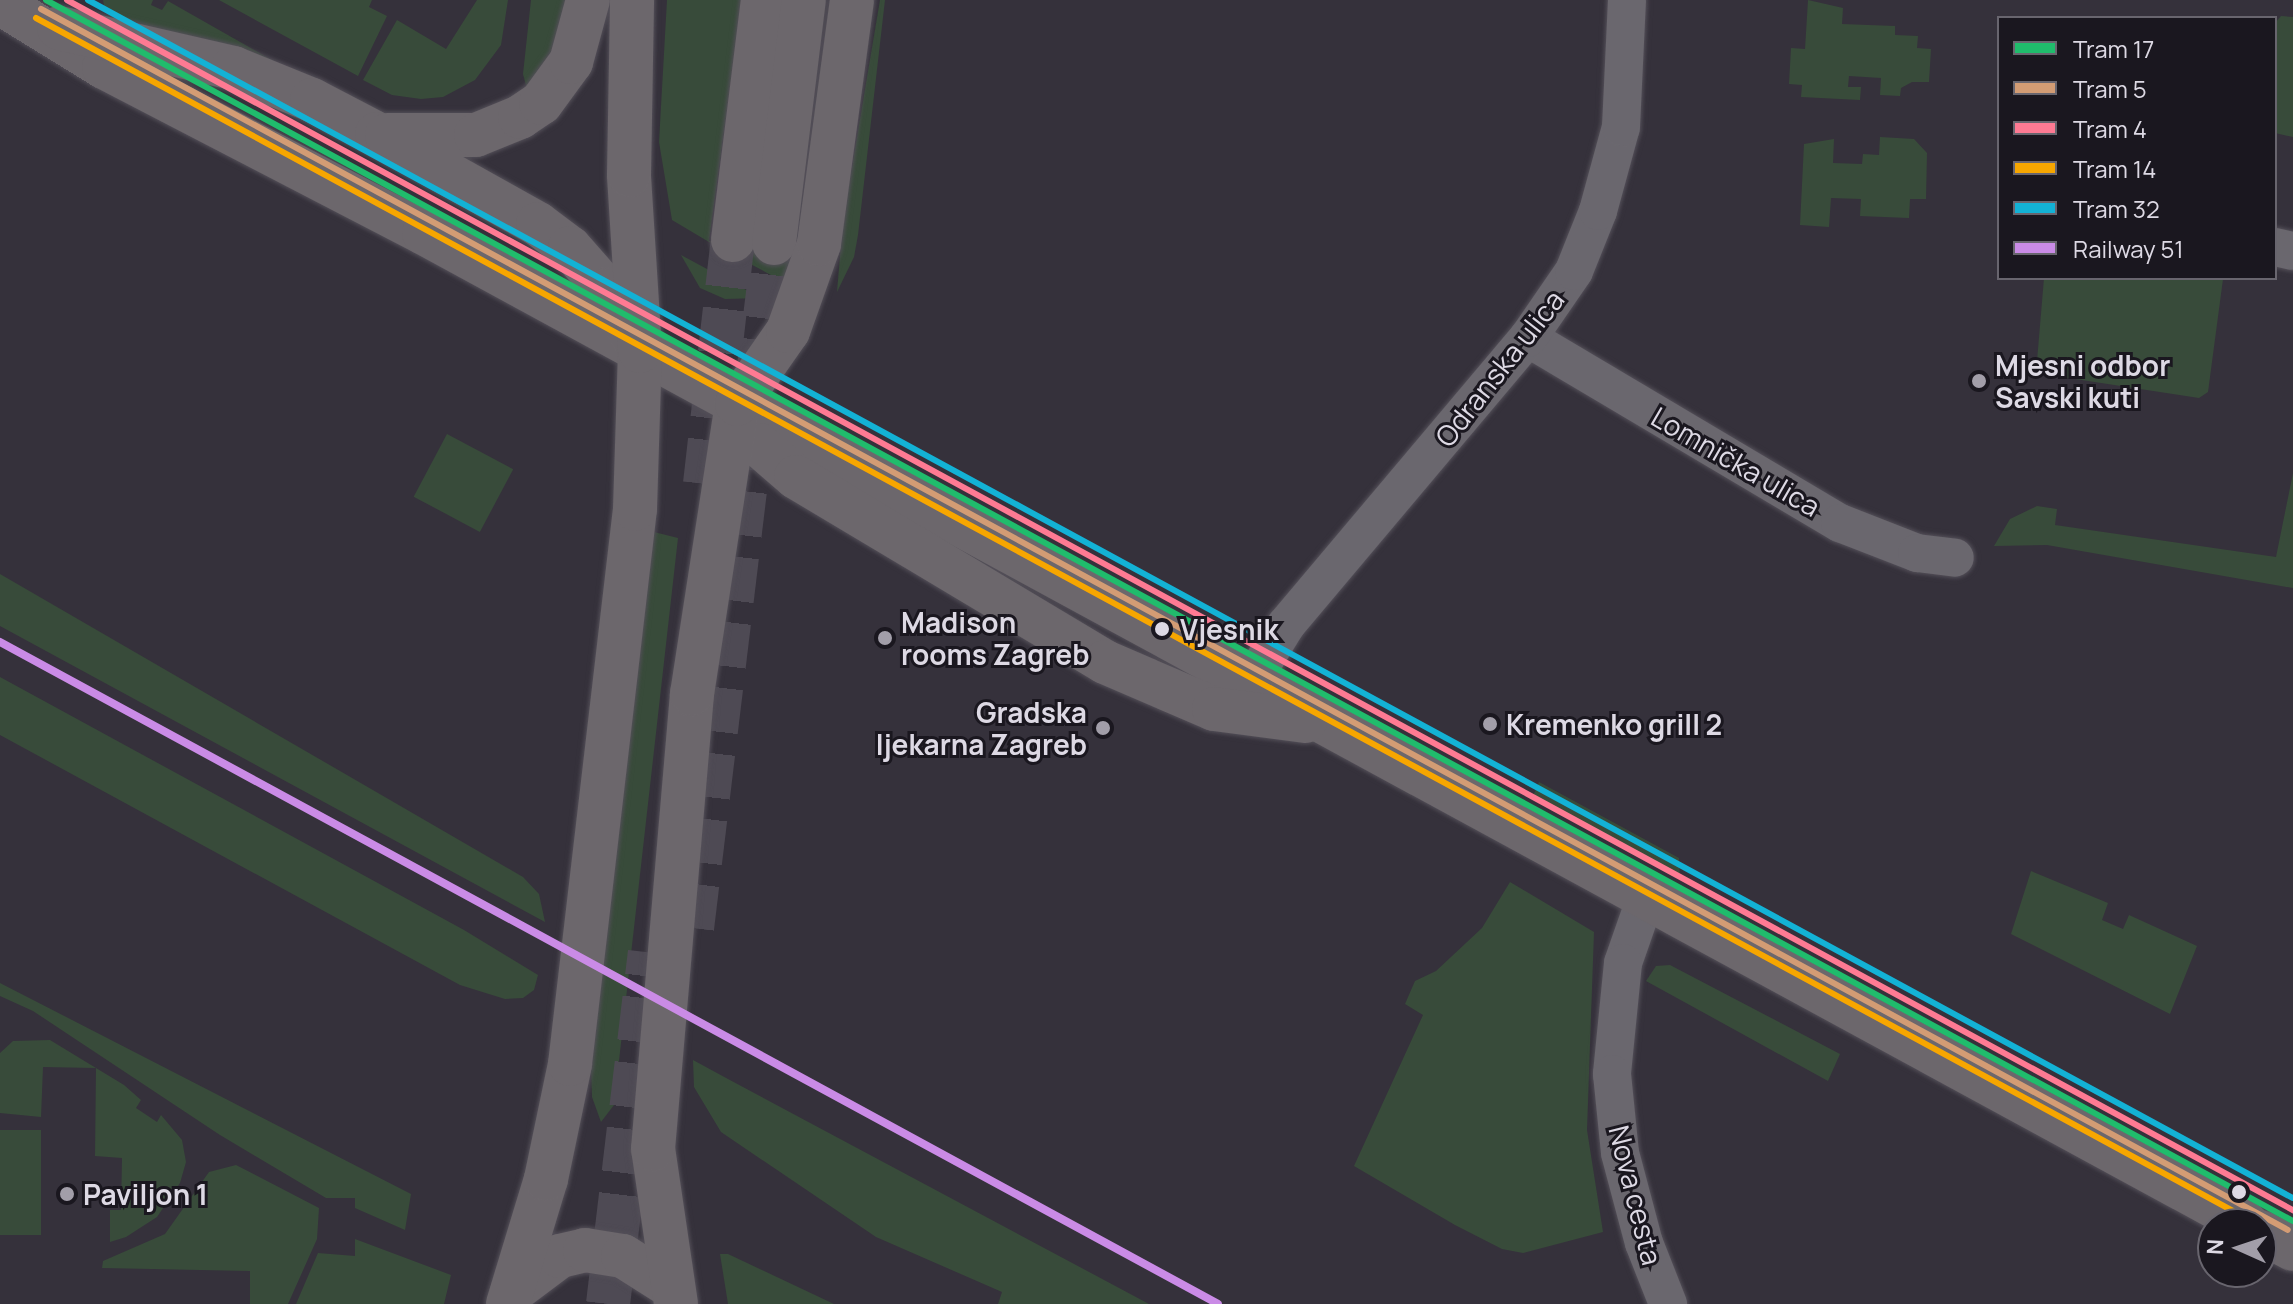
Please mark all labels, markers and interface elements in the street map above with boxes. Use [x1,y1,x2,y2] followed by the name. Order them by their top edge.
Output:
[1997,16,2277,280] legend
[2073,32,2154,65] text: Tram 17
[2073,72,2147,105] text: Tram 5
[2073,112,2147,145] text: Tram 4
[2073,152,2156,185] text: Tram 14
[2073,192,2160,225] text: Tram 32
[2073,232,2184,265] text: Railway 51
[1428,283,1570,453] street label: Odranska ulica
[1995,348,2170,414] place label: Mjesni odbor Savski kuti
[1970,372,1988,390] marker: Mjesni odbor Savski kuti
[1646,399,1826,523] street label: Lomnička ulica
[901,605,1089,671] place label: Madison rooms Zagreb
[1180,612,1278,646] place label: Vjesnik
[1151,618,1173,640] marker: Vjesnik
[876,629,894,647] marker: Madison rooms Zagreb
[876,695,1087,761] place label: Gradska ljekarna Zagreb
[1506,707,1722,741] place label: Kremenko grill 2
[1481,715,1499,733] marker: Kremenko grill 2
[1094,719,1112,737] marker: Gradska ljekarna Zagreb
[1602,1122,1670,1268] street label: Nova cesta
[83,1177,208,1211] place label: Paviljon 1
[2228,1181,2250,1203] unlabelled marker
[58,1185,76,1203] marker: Paviljon 1
[2197,1208,2277,1288] north arrow
[2200,1238,2230,1256] text: N

